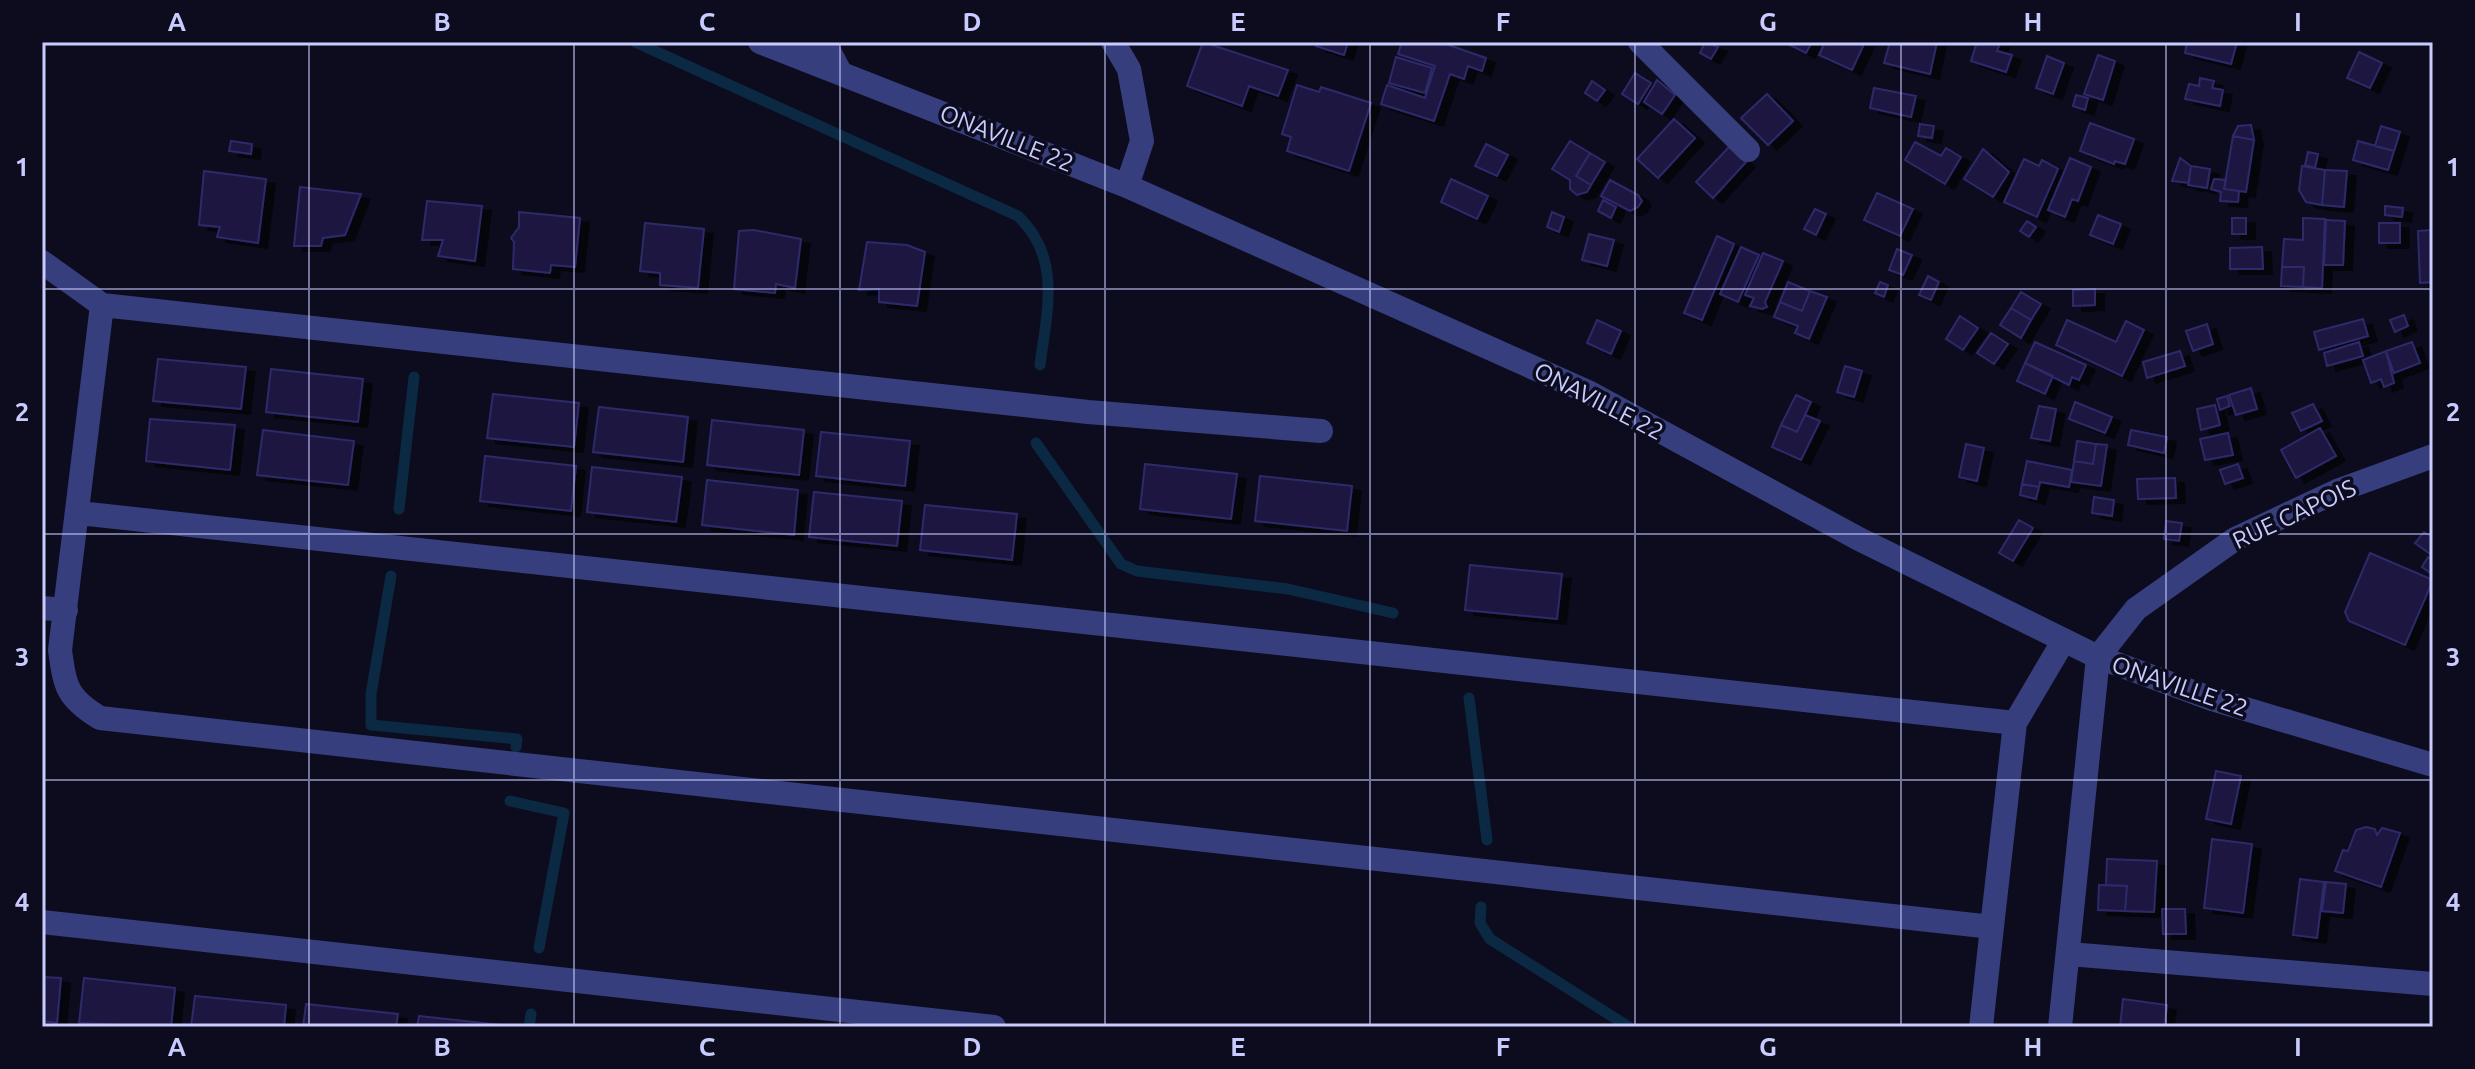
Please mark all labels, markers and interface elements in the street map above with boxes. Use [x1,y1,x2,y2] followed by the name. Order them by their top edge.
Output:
[168,7,187,36] text: A
[433,7,451,36] text: B
[699,7,716,36] text: C
[963,7,981,36] text: D
[1230,7,1246,36] text: E
[1496,7,1510,36] text: F
[1759,7,1777,36] text: G
[2024,7,2042,36] text: H
[2294,7,2302,36] text: I
[936,99,1078,177] street label: ONAVILLE 22
[15,152,29,181] text: 1
[2446,152,2460,181] text: 1
[1530,357,1668,445] street label: ONAVILLE 22
[15,397,29,426] text: 2
[2446,397,2460,426] text: 2
[2228,474,2360,554] street label: RUE CAPOIS
[15,642,29,671] text: 3
[2446,642,2460,671] text: 3
[2108,650,2252,722] street label: ONAVILLE 22
[15,887,29,916] text: 4
[2446,887,2460,916] text: 4
[168,1032,187,1061] text: A
[433,1032,451,1061] text: B
[699,1032,716,1061] text: C
[963,1032,981,1061] text: D
[1230,1032,1246,1061] text: E
[1496,1032,1510,1061] text: F
[1759,1032,1777,1061] text: G
[2024,1032,2042,1061] text: H
[2294,1032,2302,1061] text: I

